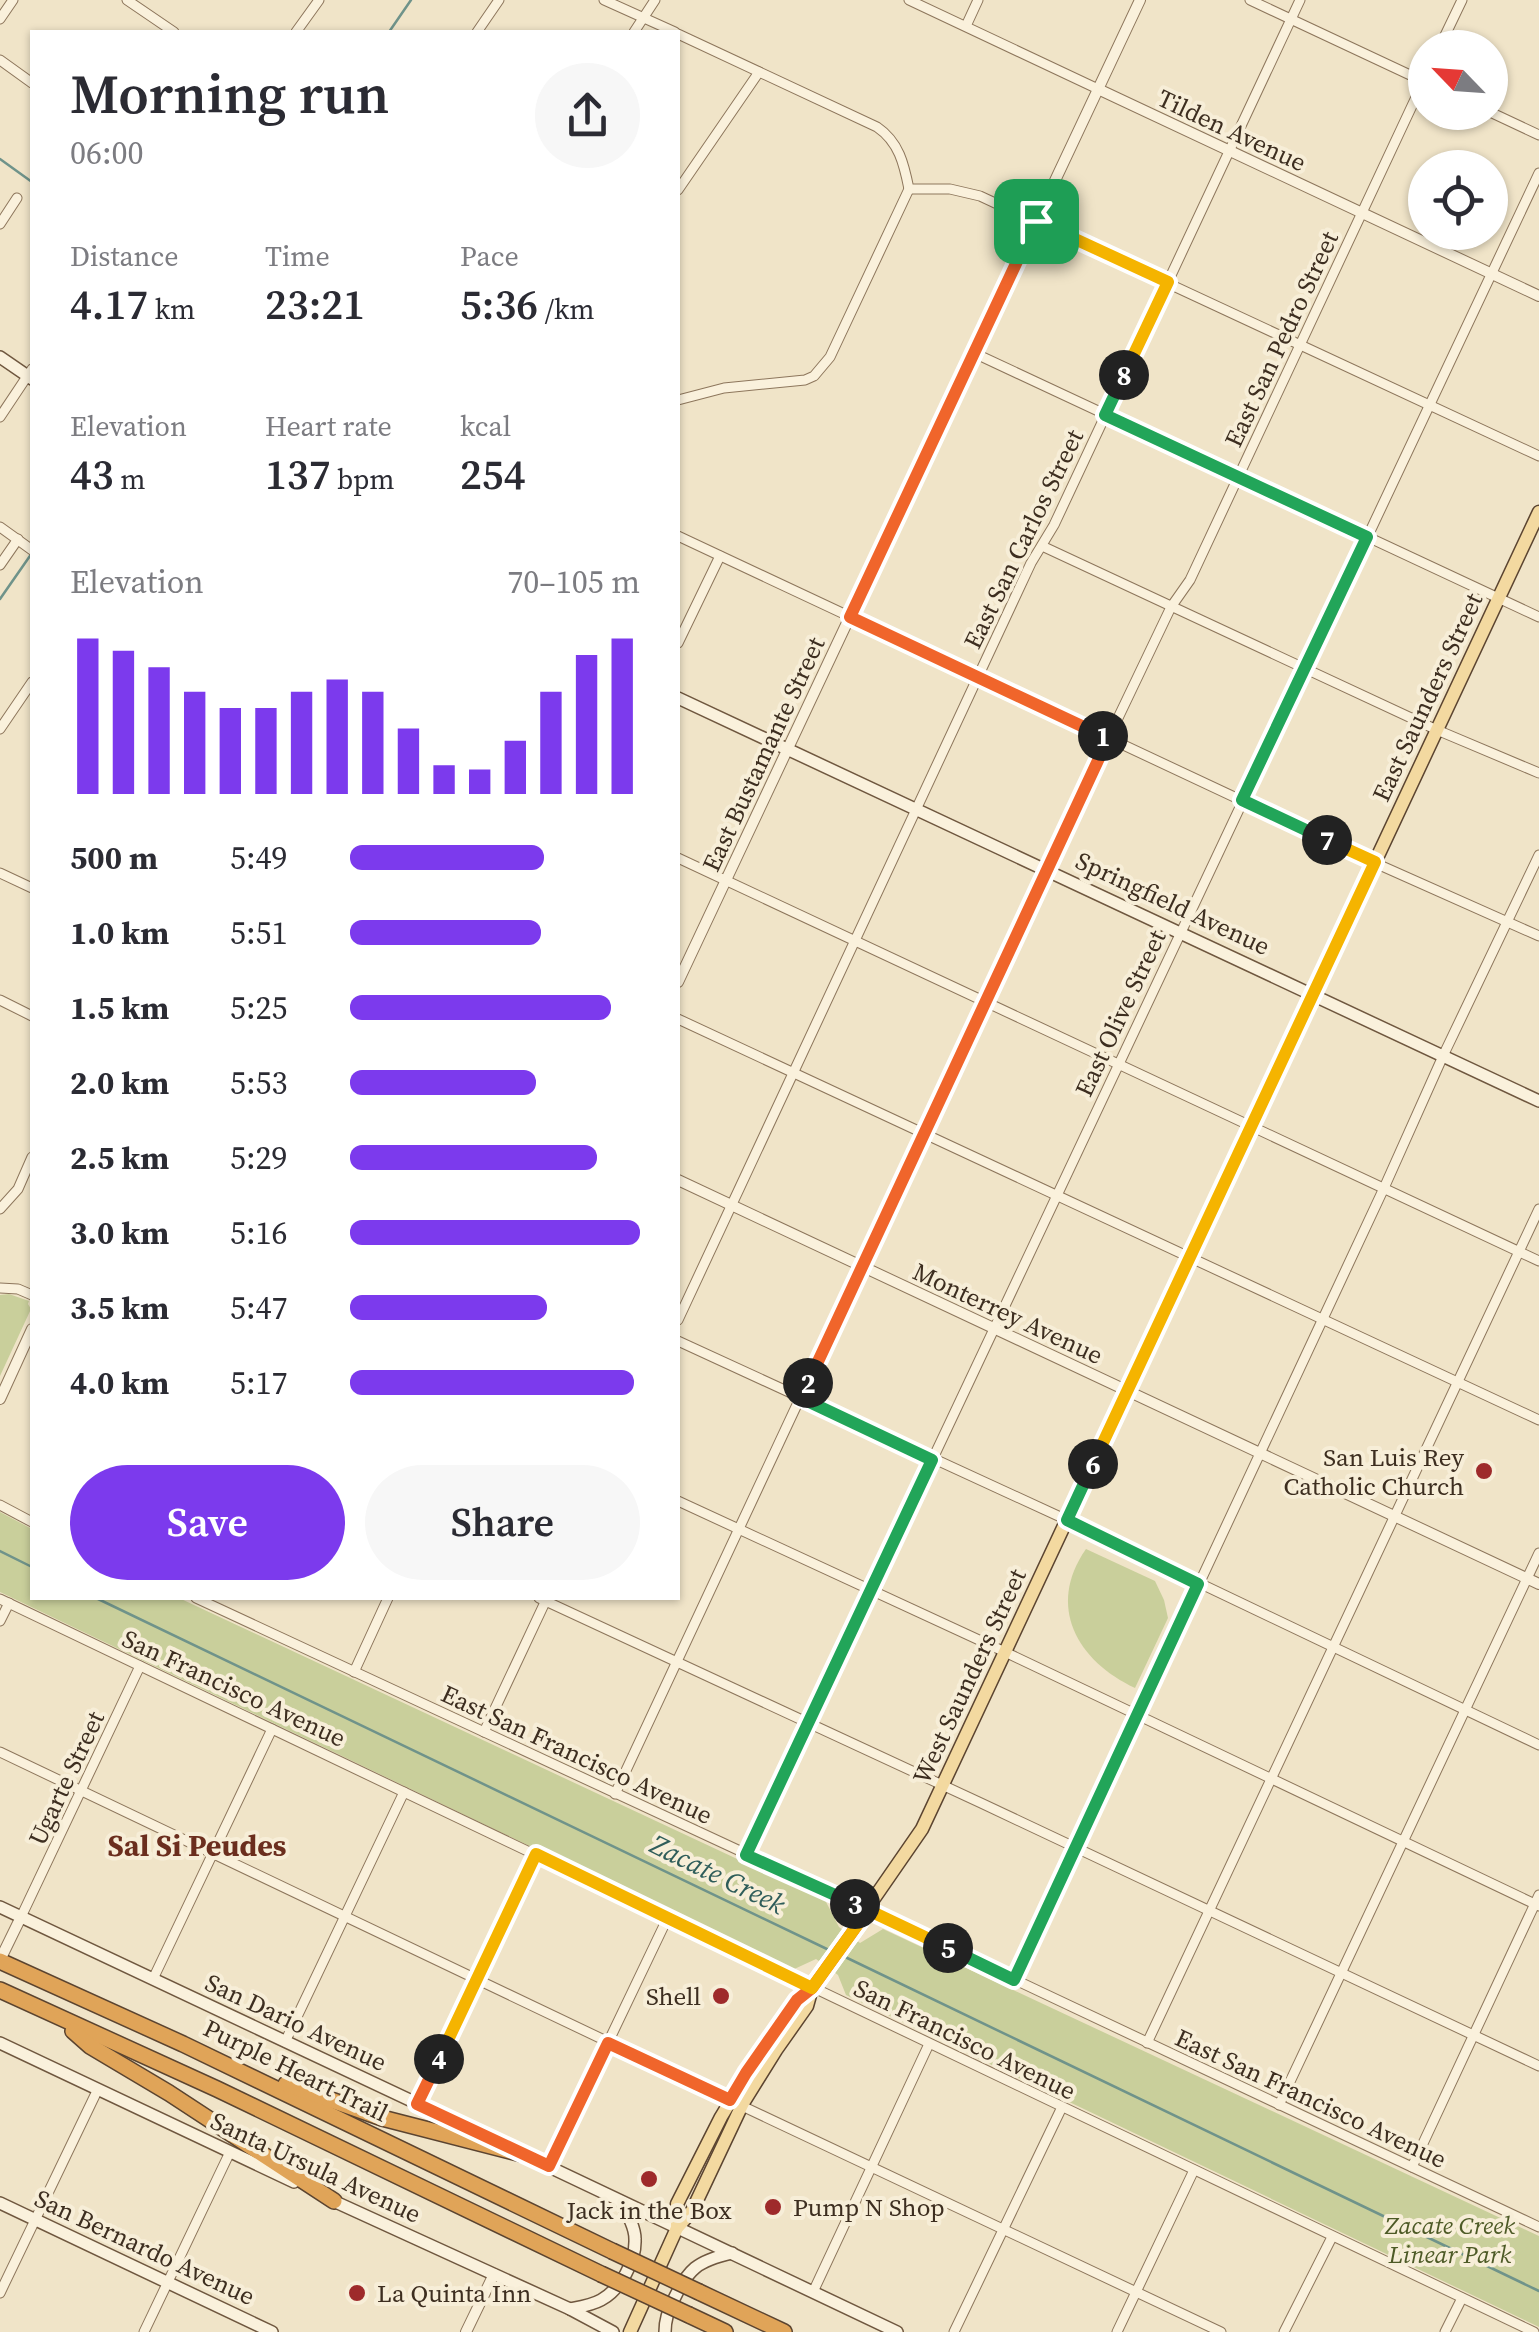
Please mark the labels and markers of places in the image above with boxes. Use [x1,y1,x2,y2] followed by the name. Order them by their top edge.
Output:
[994,179,1079,264] pin
[1099,350,1149,400] pin: 8
[1078,711,1128,761] pin: 1
[1302,815,1352,865] pin: 7
[783,1358,833,1408] pin: 2
[1068,1439,1118,1489] pin: 6
[1283,1440,1464,1503] place label: San Luis Rey Catholic Church
[1473,1460,1495,1482] marker: San Luis Rey Catholic Church
[830,1879,880,1929] pin: 3
[923,1923,973,1973] pin: 5
[646,1979,701,2013] place label: Shell
[710,1985,732,2007] marker: Shell
[414,2034,464,2084] pin: 4
[638,2168,660,2190] marker: Jack in the Box
[793,2190,945,2224] place label: Pump N Shop
[565,2193,732,2227] place label: Jack in the Box
[762,2196,784,2218] marker: Pump N Shop
[377,2276,531,2310] place label: La Quinta Inn
[346,2282,368,2304] marker: La Quinta Inn

